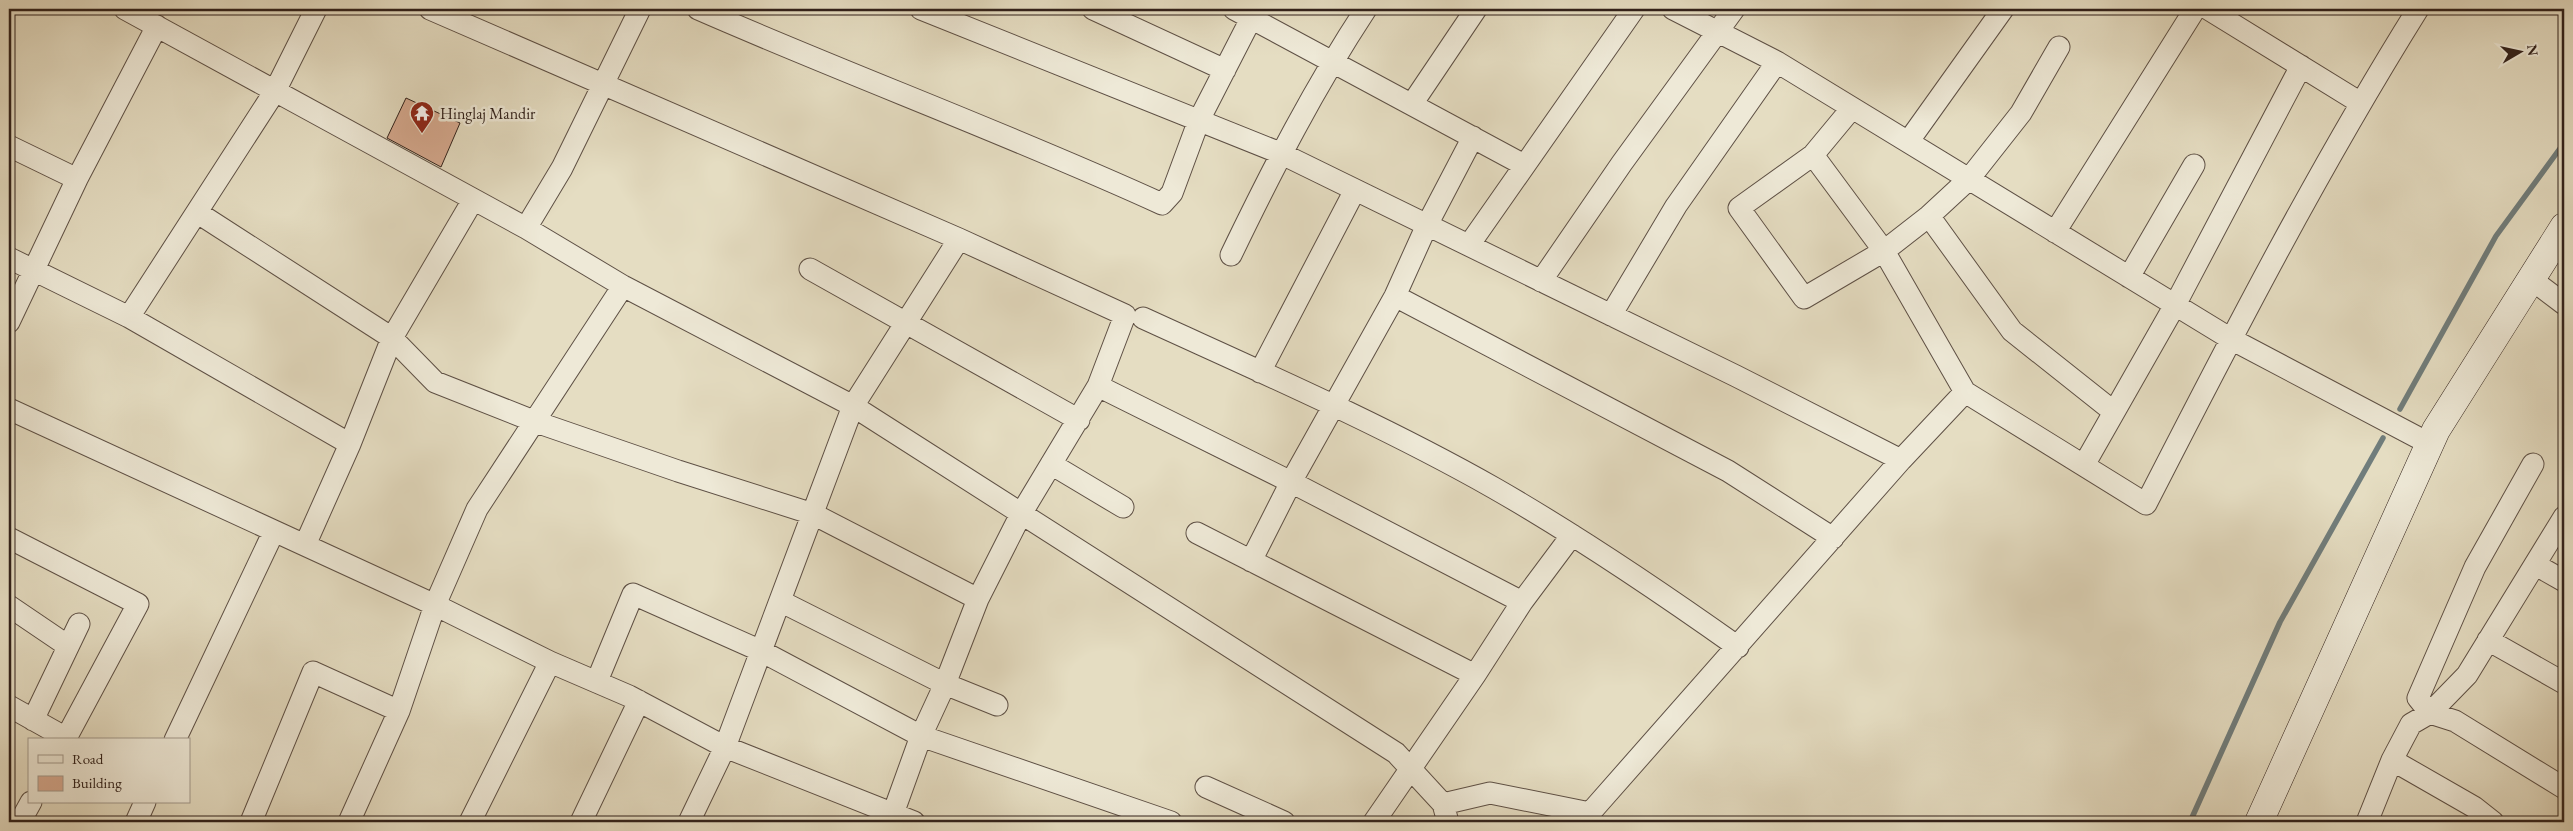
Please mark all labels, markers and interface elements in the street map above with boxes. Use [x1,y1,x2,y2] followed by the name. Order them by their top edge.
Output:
[2496,28,2546,78] north arrow
[2523,43,2543,58] text: N
[409,100,435,134] temple icon: Hinglaj Mandir
[440,103,536,124] place label: Hinglaj Mandir
[28,738,190,804] legend
[72,749,104,768] text: Road
[72,773,122,792] text: Building

